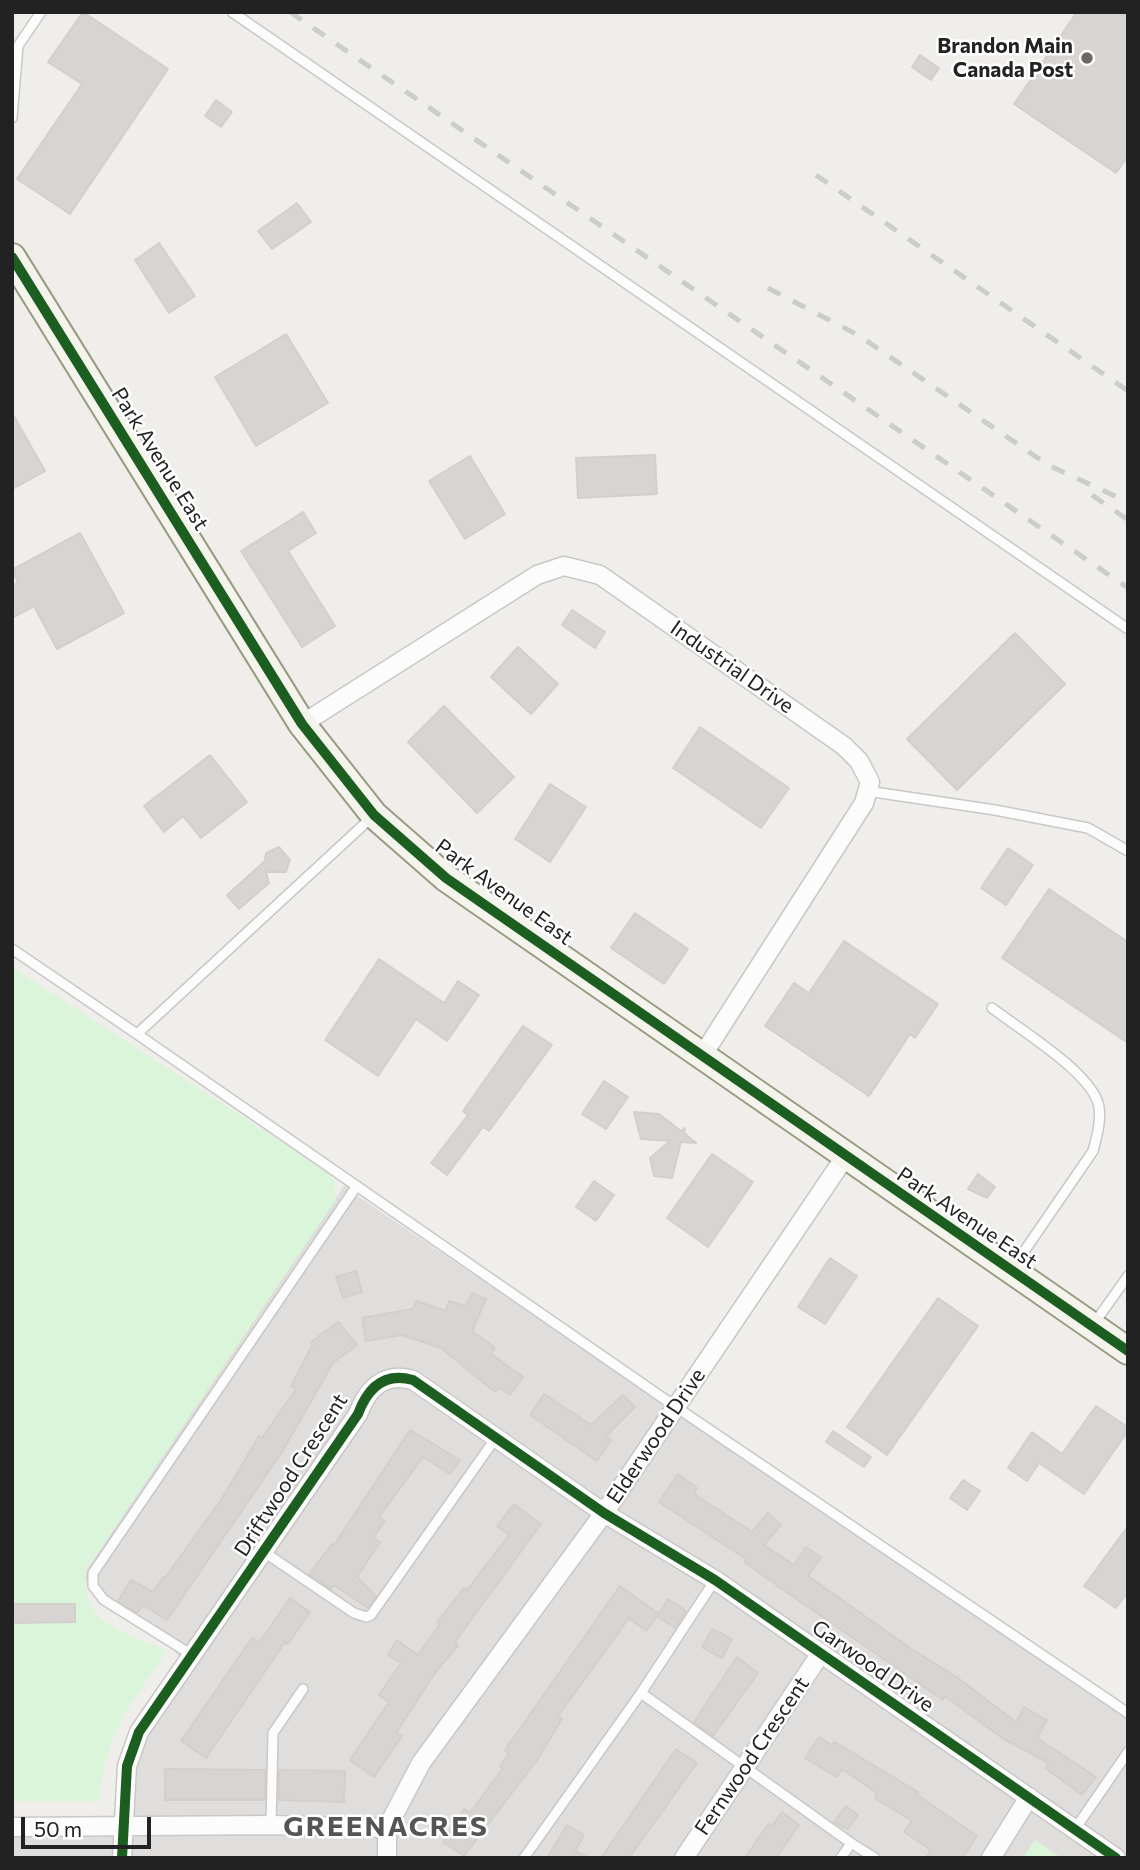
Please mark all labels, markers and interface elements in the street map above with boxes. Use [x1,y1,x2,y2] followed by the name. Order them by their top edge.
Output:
[937,33,1073,83] place label: Brandon Main Canada Post
[1079,50,1095,66] marker: Brandon Main Canada Post
[106,383,214,535] street label: Park Avenue East
[665,615,799,719] street label: Industrial Drive
[430,834,578,950] street label: Park Avenue East
[892,1162,1042,1274] street label: Park Avenue East
[601,1364,711,1508] street label: Elderwood Drive
[229,1389,353,1561] street label: Driftwood Crescent
[807,1615,939,1717] street label: Garwood Drive
[690,1672,814,1840] street label: Fernwood Crescent
[24,1804,154,1848] scale bar
[285,1810,487,1844] district label: GREENACRES
[34,1816,82,1841] text: 50 m

